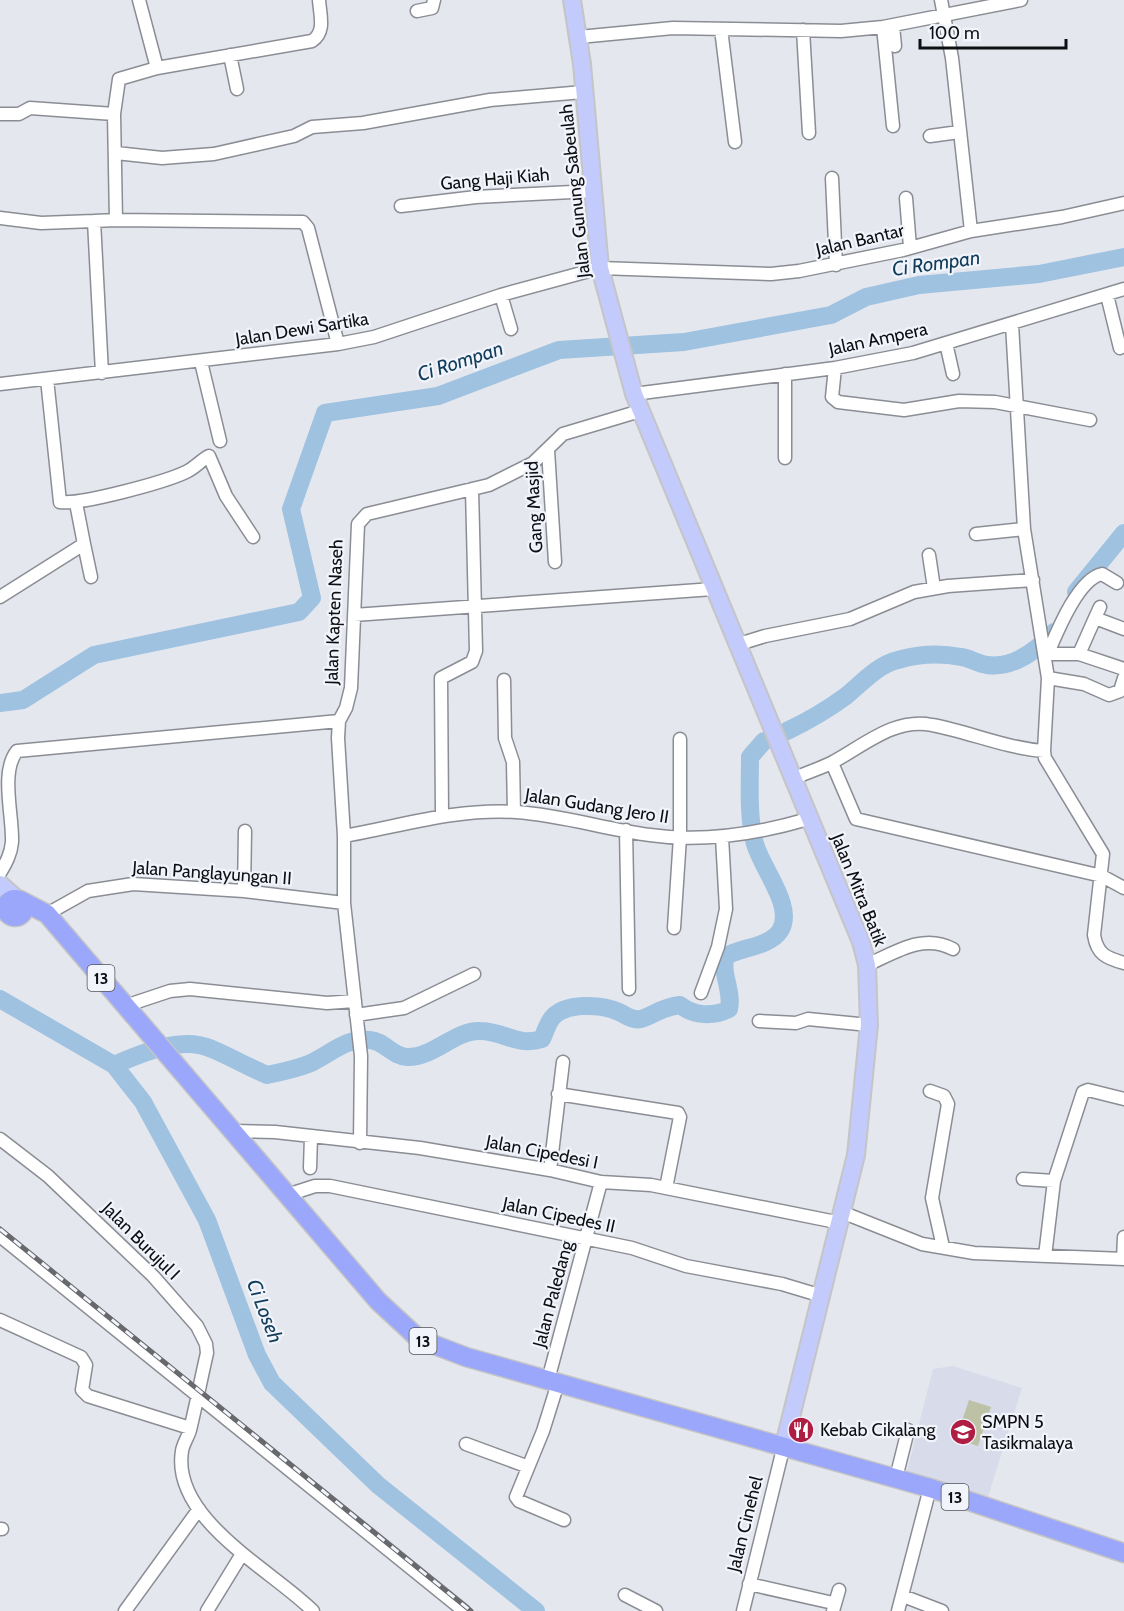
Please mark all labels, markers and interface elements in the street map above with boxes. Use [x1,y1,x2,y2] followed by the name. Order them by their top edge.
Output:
[920,12,1066,50] scale bar
[929,22,980,44] text: 100 m
[555,103,595,280] street label: Jalan Gunung Sabeulah
[439,163,551,195] street label: Gang Haji Kiah
[813,219,907,261] street label: Jalan Bantar
[890,245,982,281] water label: Ci Rompan
[233,308,370,351] street label: Jalan Dewi Sartika
[826,318,930,360] street label: Jalan Ampera
[414,336,506,386] water label: Ci Rompan
[521,460,547,554] street label: Gang Masjid
[320,539,348,686] street label: Jalan Kapten Naseh
[523,784,670,828] street label: Jalan Gudang Jero II
[826,829,892,951] street label: Jalan Mitra Batik
[131,856,292,890] street label: Jalan Panglayungan II
[88,965,114,991] road number: 13
[483,1130,600,1174] street label: Jalan Cipedesi I
[500,1192,617,1238] street label: Jalan Cipedes II
[97,1197,185,1285] street label: Jalan Burujul I
[528,1237,578,1351] street label: Jalan Paledang
[242,1276,288,1346] water label: Ci Loseh
[410,1328,436,1354] road number: 13
[982,1411,1073,1454] place label: SMPN 5 Tasikmalaya
[786,1415,816,1445] restaurant icon: Kebab Cikalang
[948,1417,978,1447] school or university icon: SMPN 5 Tasikmalaya
[820,1419,936,1441] place label: Kebab Cikalang
[722,1473,768,1575] street label: Jalan Cinehel
[942,1484,968,1510] road number: 13

